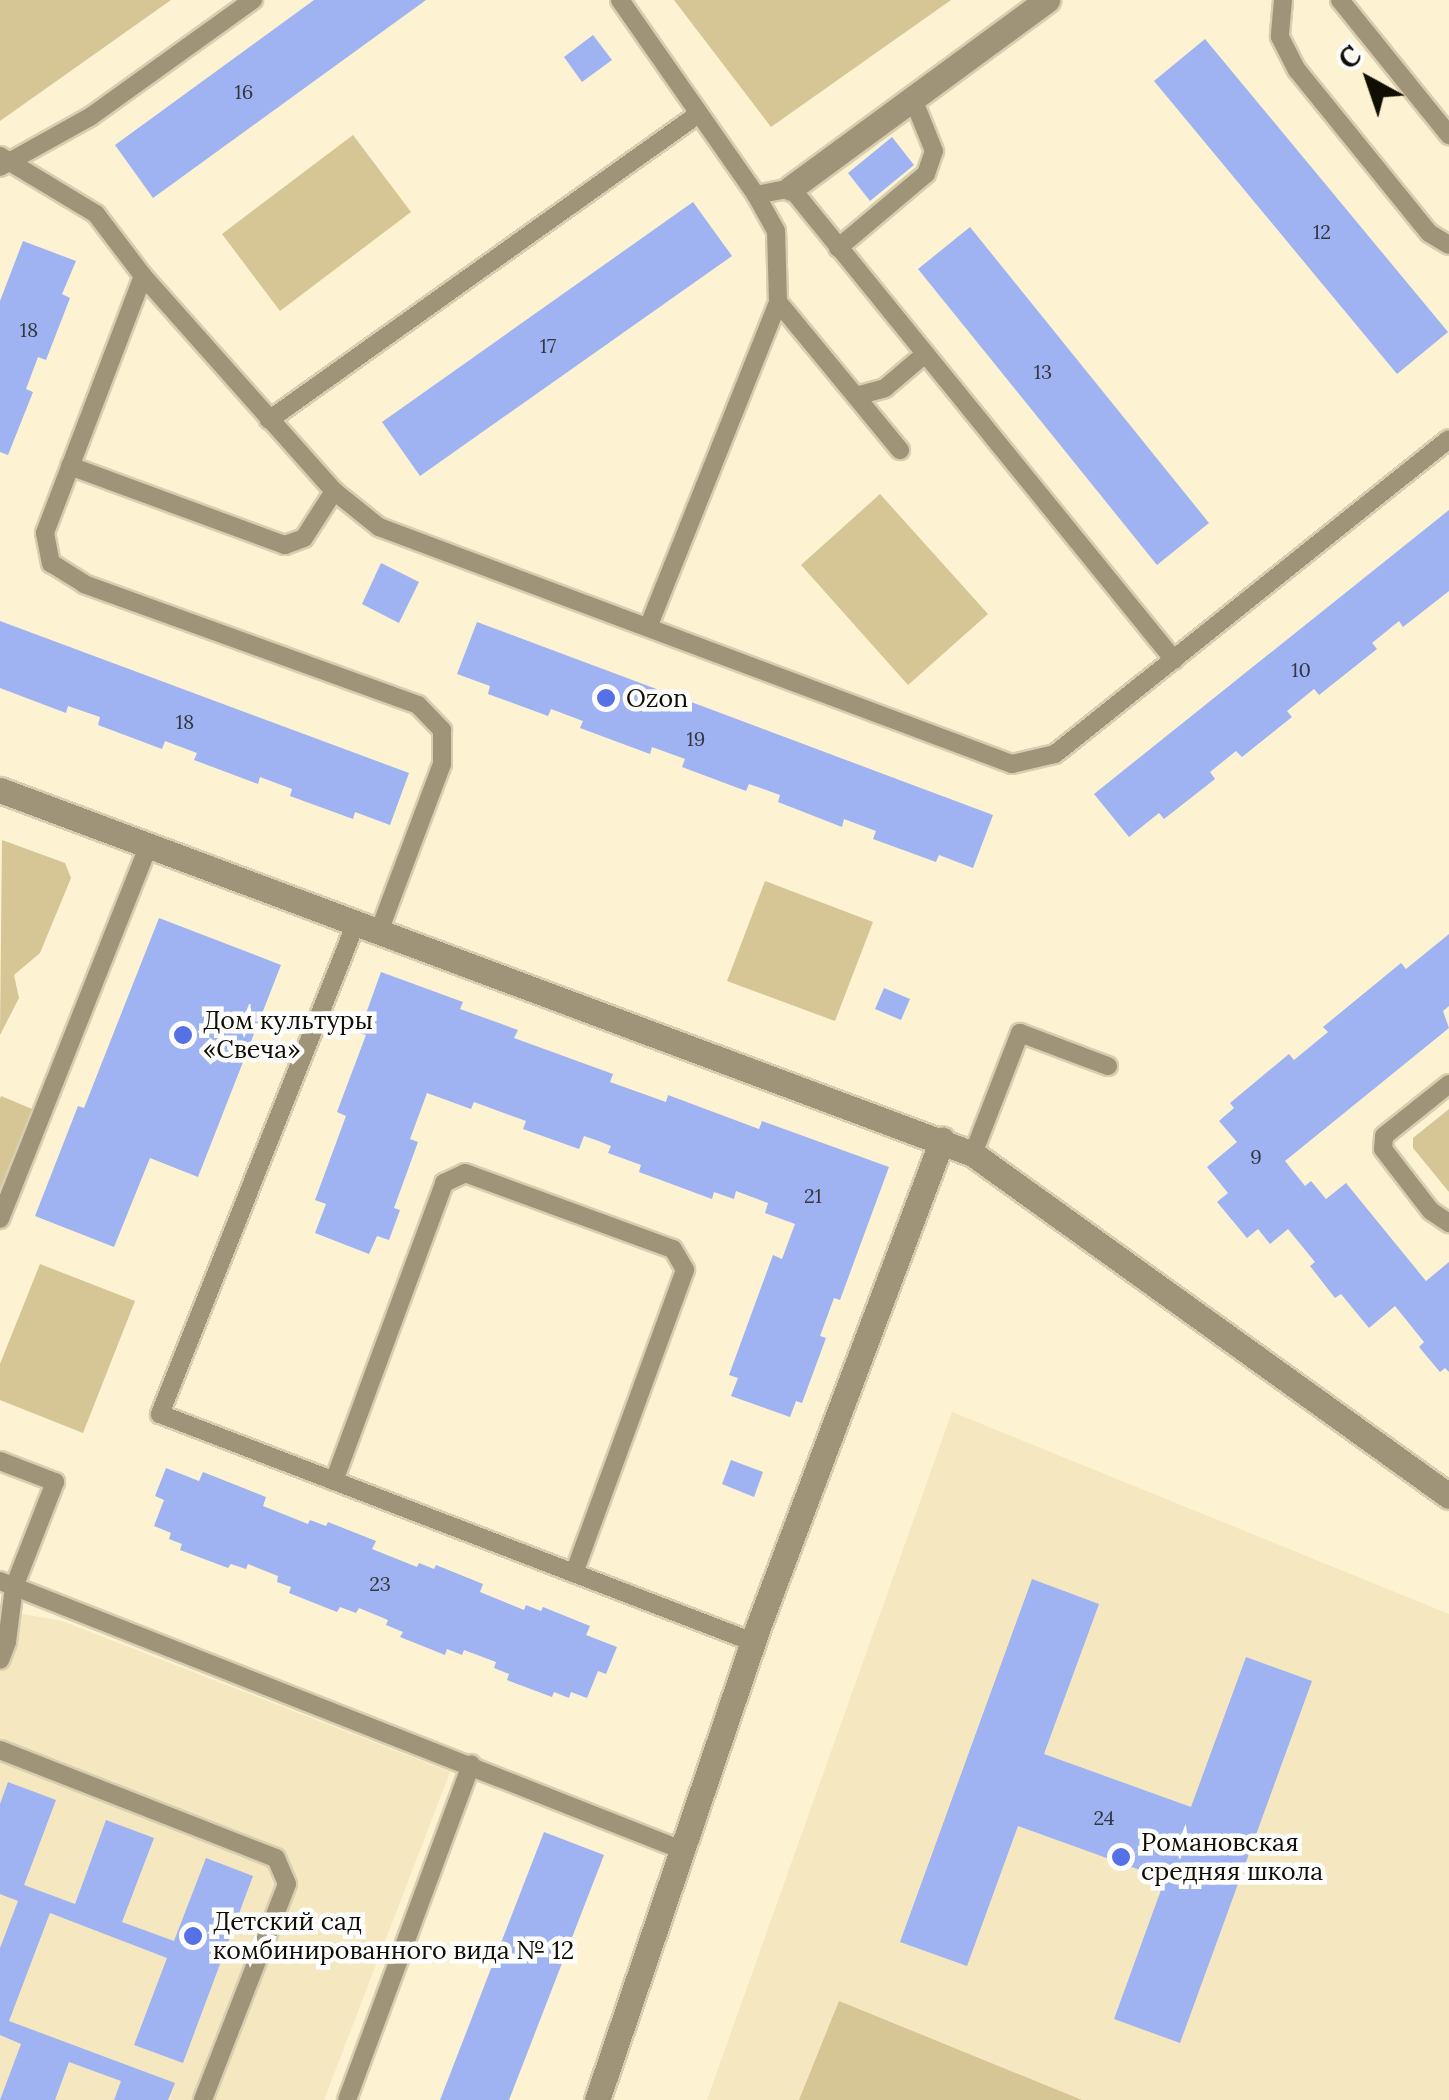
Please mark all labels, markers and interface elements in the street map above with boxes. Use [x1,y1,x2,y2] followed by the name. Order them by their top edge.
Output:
[1319,30,1419,130] north arrow
[1331,37,1369,77] text: С
[235,79,253,103] house number: 16
[1313,219,1331,243] house number: 12
[20,317,38,341] house number: 18
[540,333,556,357] house number: 17
[1034,359,1052,383] house number: 13
[1291,657,1311,681] house number: 10
[626,683,688,713] place label: Ozon
[595,687,617,709] marker: Ozon
[176,709,194,733] house number: 18
[687,726,705,750] house number: 19
[203,1006,373,1065] place label: Дом культуры «Свеча»
[172,1024,194,1046] marker: Дом культуры «Свеча»
[1250,1144,1262,1168] house number: 9
[804,1183,822,1207] house number: 21
[369,1571,391,1595] house number: 23
[1093,1805,1115,1829] house number: 24
[1141,1828,1323,1887] place label: Романовская средняя школа
[1110,1846,1132,1868] marker: Романовская средняя школа
[213,1907,574,1966] place label: Детский сад комбинированного вида № 12
[182,1925,204,1947] marker: Детский сад комбинированного вида № 12

